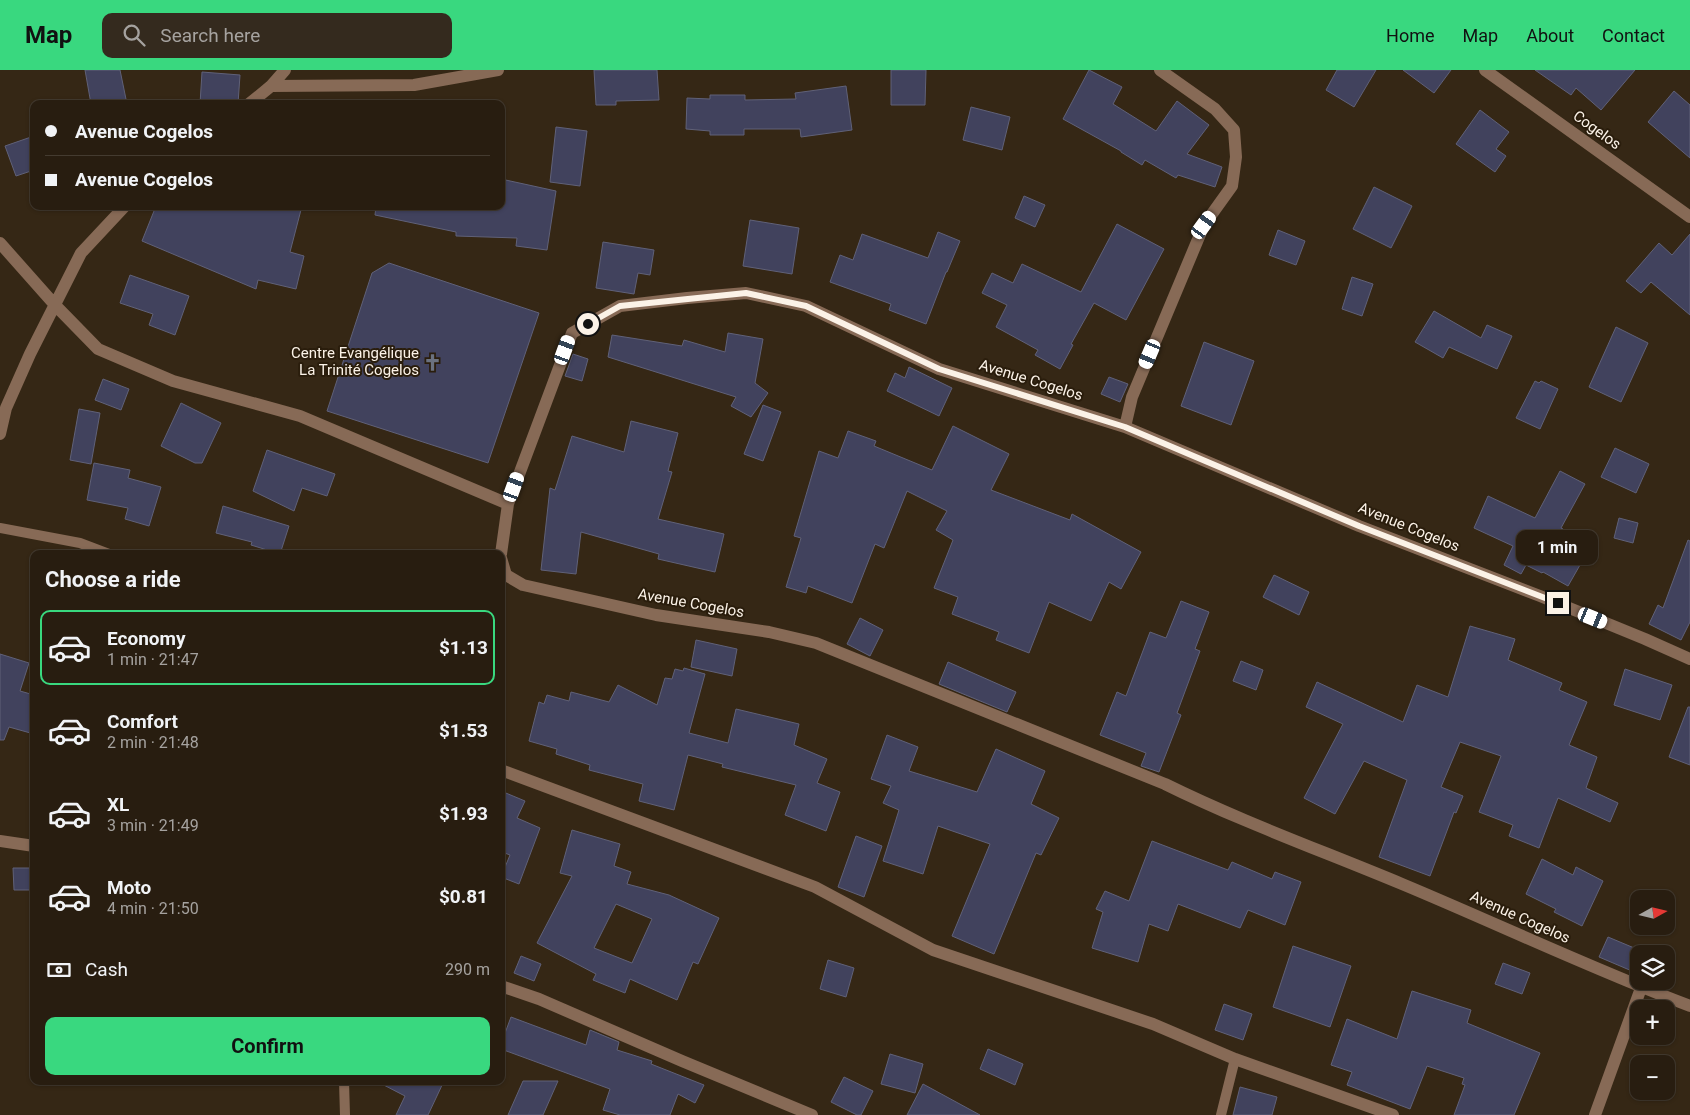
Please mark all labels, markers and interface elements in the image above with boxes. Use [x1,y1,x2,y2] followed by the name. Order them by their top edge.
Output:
[102,13,452,58] search box
[25,21,72,49] text: Map
[120,21,148,49] icon: search
[160,24,260,47] text: Search here
[1386,25,1435,46] text: Home
[1463,25,1498,46] text: Map
[1526,25,1574,46] text: About
[1602,25,1665,46] text: Contact
[1570,107,1624,153] street label: Cogelos
[75,120,213,143] text: Avenue Cogelos
[75,168,213,191] text: Avenue Cogelos
[1189,208,1218,242] car
[577,313,599,335] route start
[552,333,577,367] car
[1137,337,1162,371] car
[291,344,419,379] place label: Centre Evangélique La Trinité Cogelos
[423,352,443,372] church icon: Centre Evangélique La Trinité Cogelos
[977,356,1085,404] street label: Avenue Cogelos
[501,470,526,504] car
[1356,499,1462,555] street label: Avenue Cogelos
[1517,530,1599,566] callout: 1 min
[1537,538,1577,557] text: 1 min
[45,567,181,592] text: Choose a ride
[637,585,745,621] street label: Avenue Cogelos
[1547,592,1569,614] route end
[1576,605,1609,631] car
[47,625,92,670] icon: car
[107,627,186,650] text: Economy
[439,636,488,659] text: $1.13
[107,650,199,669] text: 1 min · 21:47
[47,708,92,753] icon: car
[107,710,178,733] text: Comfort
[439,719,488,742] text: $1.53
[107,733,199,752] text: 2 min · 21:48
[47,791,92,836] icon: car
[107,793,129,816] text: XL
[439,802,488,825] text: $1.93
[107,816,199,835] text: 3 min · 21:49
[47,874,92,919] icon: car
[107,876,151,899] text: Moto
[439,885,488,908] text: $0.81
[1467,887,1573,947] street label: Avenue Cogelos
[1630,890,1675,935] north arrow
[1630,890,1675,1100] map controls
[107,899,199,918] text: 4 min · 21:50
[1630,945,1675,990] button: layers
[45,956,73,984] icon: cash
[85,958,128,981] text: Cash
[445,960,490,979] text: 290 m
[1630,1000,1675,1045] button: +
[45,1017,490,1075] button: Confirm
[1630,1055,1675,1100] button: −

